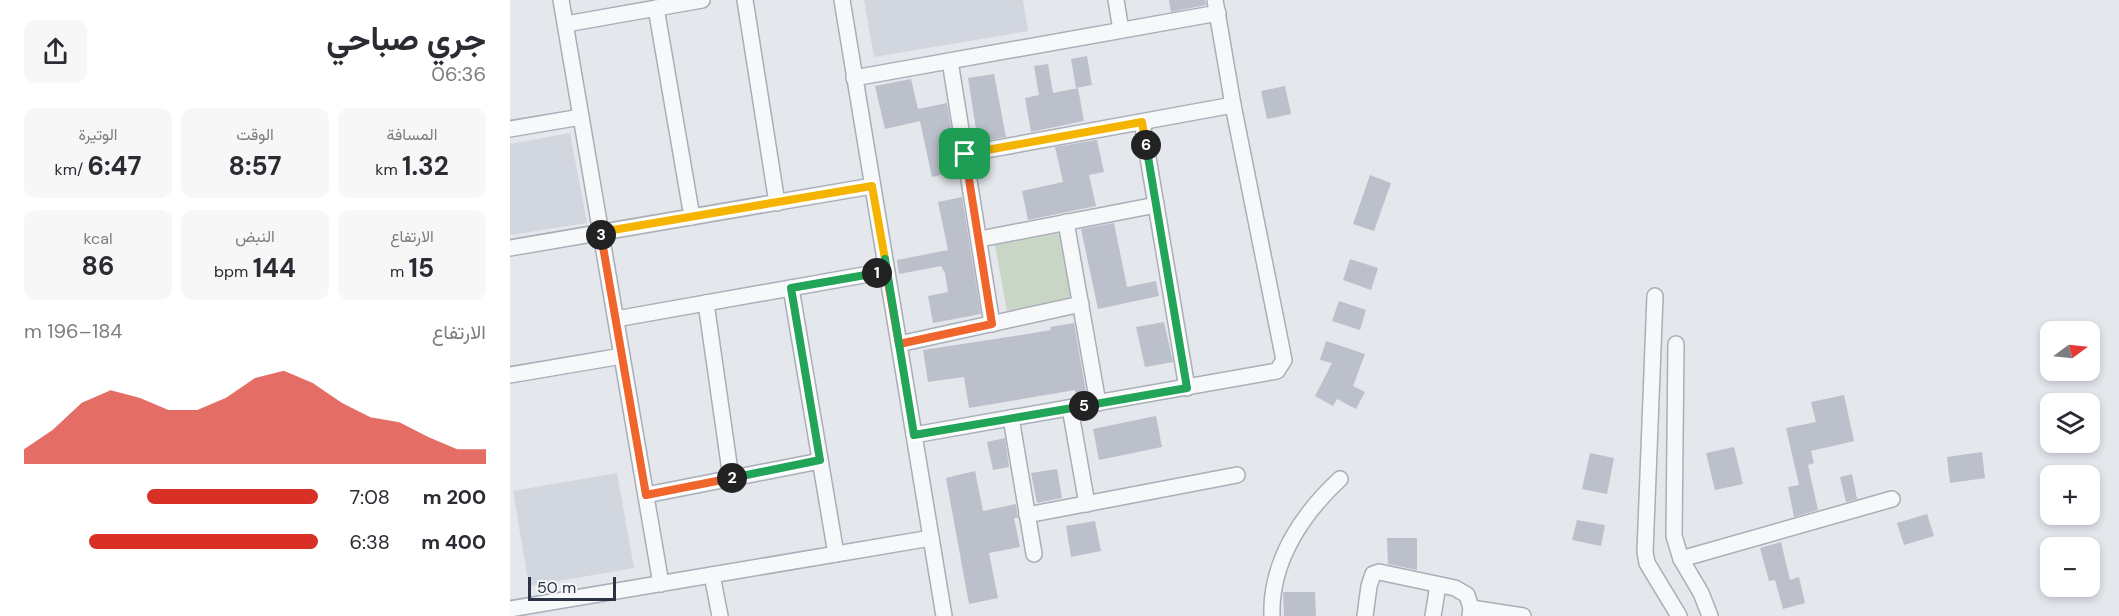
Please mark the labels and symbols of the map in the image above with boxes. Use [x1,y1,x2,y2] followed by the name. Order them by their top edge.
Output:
[939,128,990,179] pin
[1131,130,1161,160] pin: 6
[586,220,616,250] pin: 3
[862,258,892,288] pin: 1
[2040,321,2100,381] north arrow
[1069,391,1099,421] pin: 5
[717,463,747,493] pin: 2
[528,574,616,602] scale bar

